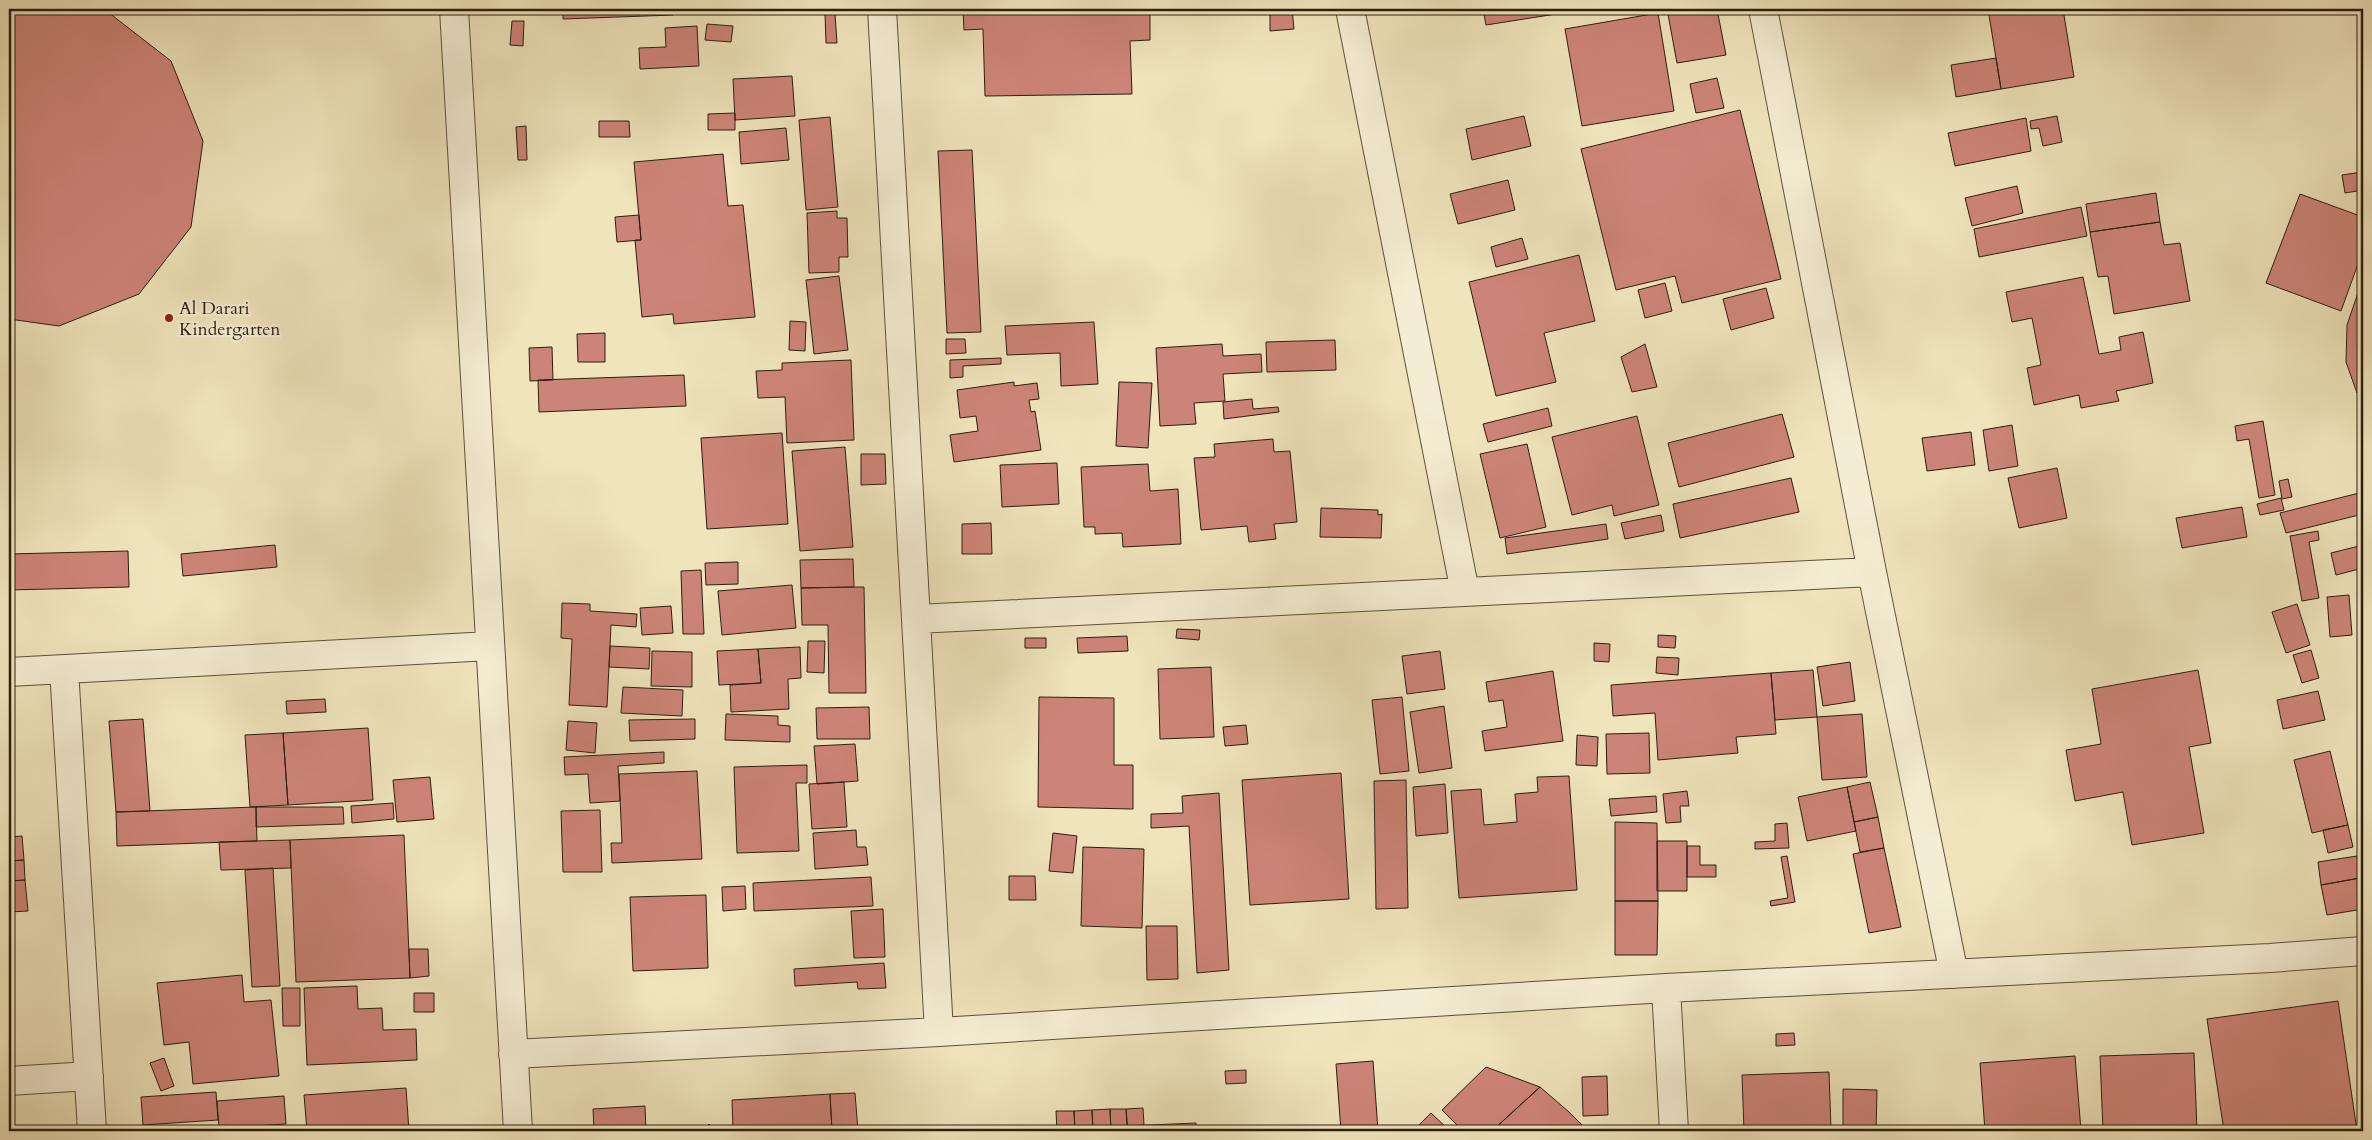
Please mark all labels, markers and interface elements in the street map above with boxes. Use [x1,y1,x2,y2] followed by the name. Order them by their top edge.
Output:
[179,296,281,342] place label: Al Darari Kindergarten
[163,312,175,324] marker: Al Darari Kindergarten

